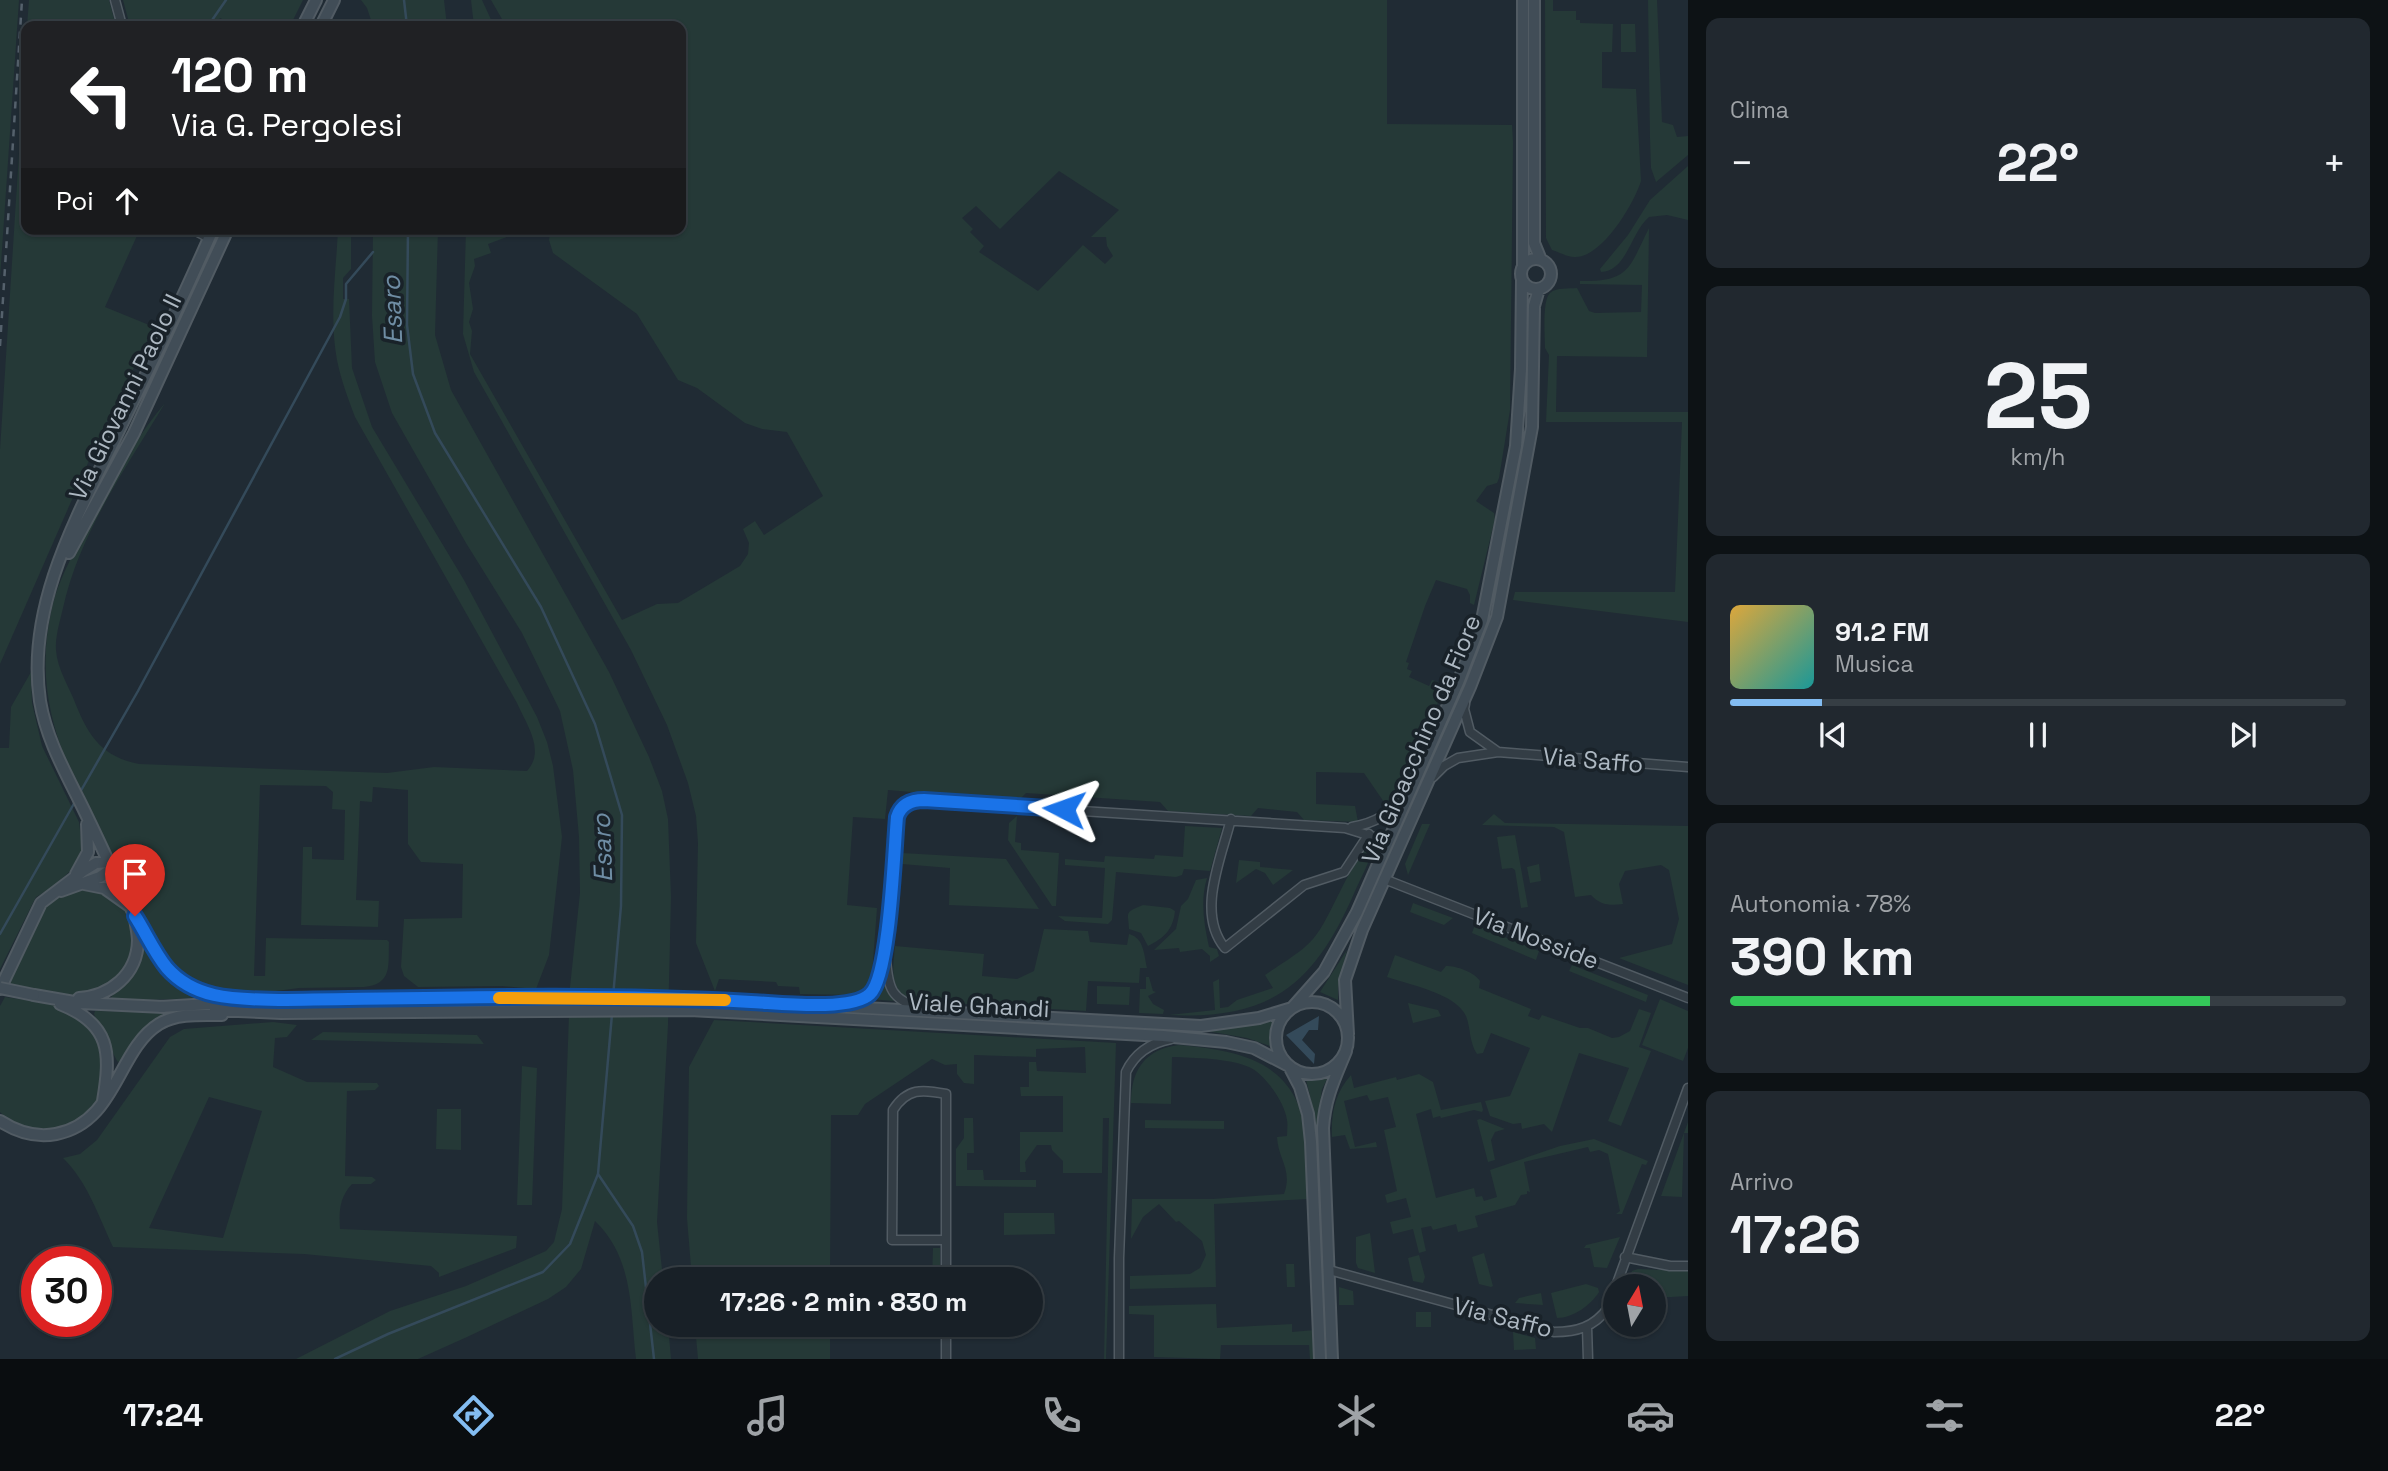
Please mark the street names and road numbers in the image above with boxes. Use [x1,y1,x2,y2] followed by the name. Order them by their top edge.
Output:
[62,289,188,505] street label: Via Giovanni Paolo II
[1354,610,1488,868] street label: Via Gioacchino da Fiore
[1541,740,1645,780] street label: Via Saffo
[1469,900,1603,976] street label: Via Nosside
[908,986,1050,1024] street label: Viale Ghandi
[1450,1290,1556,1344] street label: Via Saffo

